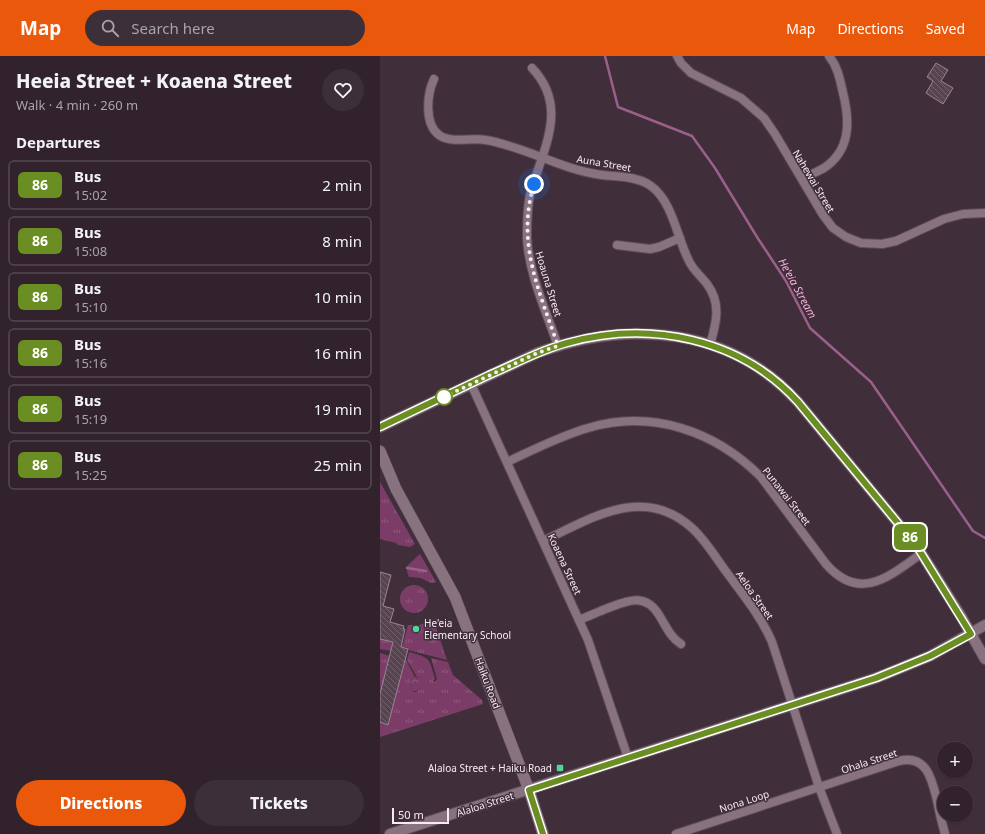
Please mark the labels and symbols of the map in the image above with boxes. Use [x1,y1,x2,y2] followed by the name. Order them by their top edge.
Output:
[790,147,839,216] street label: Nahewai Street
[576,151,633,175] street label: Auna Street
[524,174,544,194] your location
[532,250,566,319] street label: Hoauna Street
[775,255,821,321] water label: He'eia Stream
[435,388,453,406] unlabelled marker
[760,464,814,528] street label: Punawai Street
[892,524,928,550] line badge: 86
[545,531,585,597] street label: Koaena Street
[733,568,777,623] street label: Aeloa Street
[424,616,511,642] place label: He'eia Elementary School
[411,624,421,634] marker: He'eia Elementary School
[472,655,504,711] street label: Haiku Road
[839,745,899,777] street label: Ohala Street
[428,761,552,775] place label: Alaloa Street + Haiku Road
[555,763,565,773] marker: Alaloa Street + Haiku Road
[717,786,771,816] street label: Nona Loop
[455,788,516,820] street label: Alaloa Street
[392,806,449,825] scale bar

